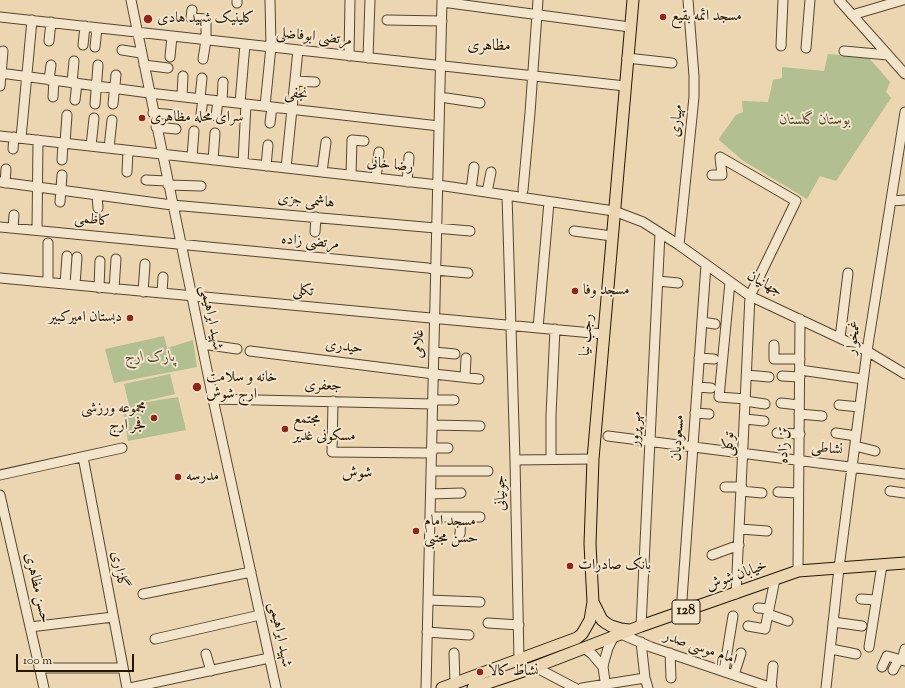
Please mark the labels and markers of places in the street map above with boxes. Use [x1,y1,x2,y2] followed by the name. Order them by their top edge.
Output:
[671,8,742,26] place label: مسجد ائمه بقیع
[157,10,254,28] place label: کلینیک شهید هادی
[658,12,668,22] marker: مسجد ائمه بقیع
[142,13,154,25] marker: کلینیک شهید هادی
[150,109,243,127] place label: سرای محله مظاهری
[137,113,147,123] marker: سرای محله مظاهری
[583,282,629,300] place label: مسجد وفا
[570,286,580,296] marker: مسجد وفا
[49,309,122,327] place label: دبستان امیرکبیر
[125,313,135,323] marker: دبستان امیرکبیر
[206,369,277,404] place label: خانه و سلامت ارج شوش
[191,381,203,393] marker: خانه و سلامت ارج شوش
[81,400,146,435] place label: مجموعه ورزشی فجر ارج
[293,411,356,446] place label: مجتمع مسکونی غدیر
[149,413,159,423] marker: مجموعه ورزشی فجر ارج
[280,424,290,434] marker: مجتمع مسکونی غدیر
[186,468,219,486] place label: مدرسه
[173,472,183,482] marker: مدرسه
[424,513,478,548] place label: مسجد امام حسن مجتبی
[411,526,421,536] marker: مسجد امام حسن مجتبی
[578,557,651,575] place label: بانک صادرات
[565,561,575,571] marker: بانک صادرات
[488,663,538,681] place label: نشاط کالا
[475,667,485,677] marker: نشاط کالا

